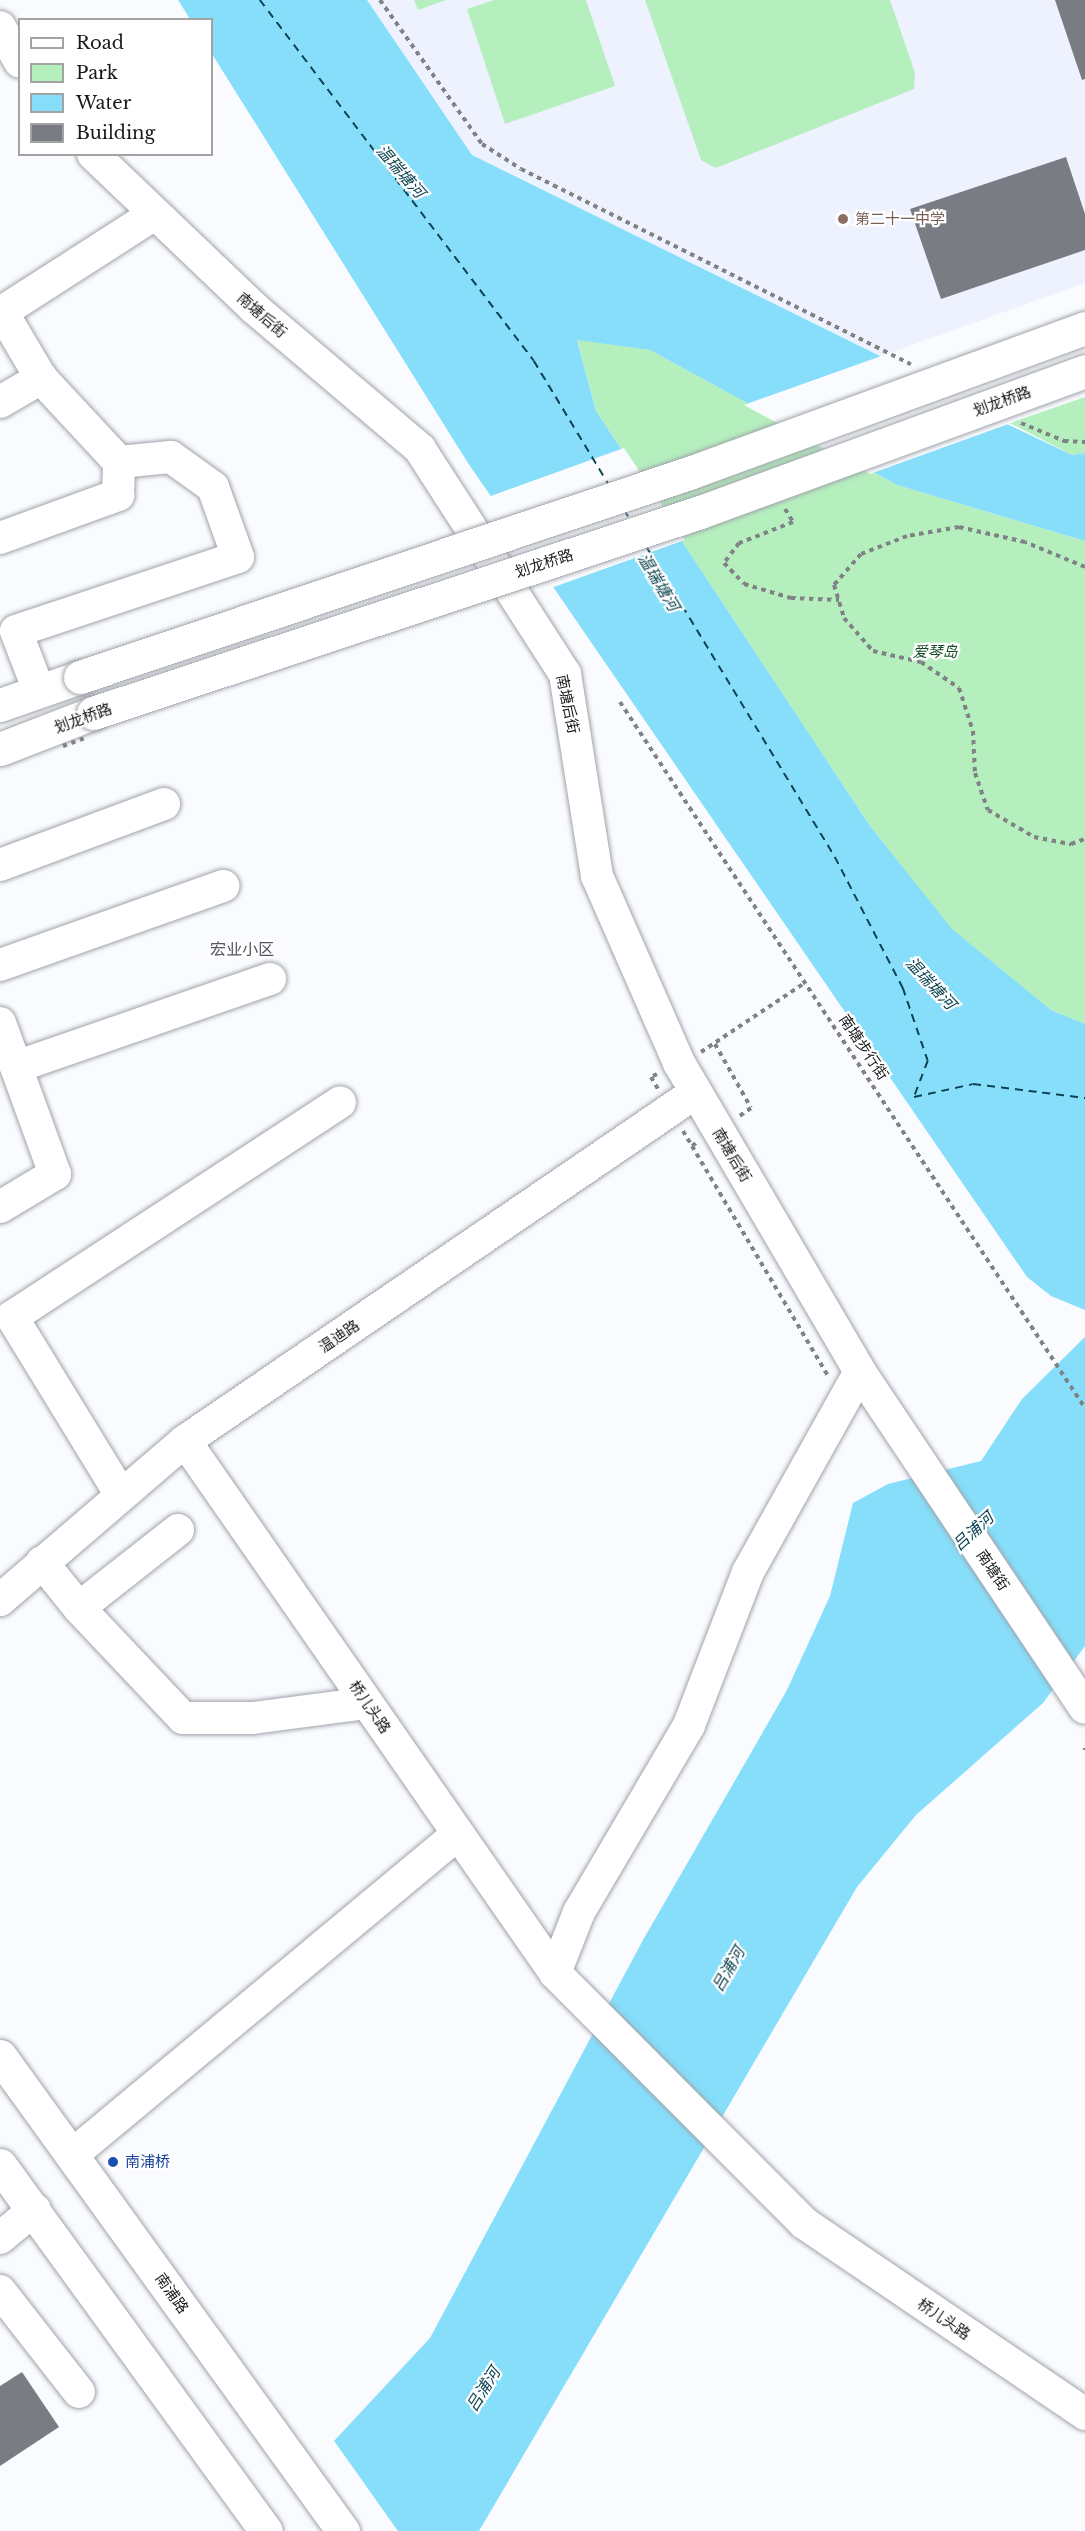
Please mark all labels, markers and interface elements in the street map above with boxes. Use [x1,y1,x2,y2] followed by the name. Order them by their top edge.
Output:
[18,18,213,156] legend
[76,32,124,54] text: Road
[76,62,118,84] text: Park
[76,92,131,114] text: Water
[76,122,155,144] text: Building
[373,141,429,201] water label: 温瑞塘河
[855,210,945,228] place label: 第二十一中学
[836,212,850,226] marker: 第二十一中学
[233,289,291,341] street label: 南塘后街
[971,382,1033,420] street label: 划龙桥路
[513,545,575,581] street label: 划龙桥路
[634,550,684,614] water label: 温瑞塘河
[913,643,957,661] park label: 爱琴岛
[553,673,583,735] street label: 南塘后街
[52,699,114,737] street label: 划龙桥路
[210,939,274,959] district label: 宏业小区
[902,953,960,1013] water label: 温瑞塘河
[836,1011,892,1083] street label: 南塘步行街
[709,1125,755,1185] street label: 南塘后街
[315,1316,363,1356] street label: 温迪路
[949,1508,997,1554] water label: 吕浦河
[973,1546,1013,1594] street label: 南塘街
[345,1677,395,1737] street label: 桥儿头路
[708,1943,748,1995] water label: 吕浦河
[125,2153,170,2171] place label: 南浦桥
[106,2155,120,2169] marker: 南浦桥
[152,2269,192,2317] street label: 南浦路
[914,2295,974,2343] street label: 桥儿头路
[462,2364,504,2414] water label: 吕浦河

